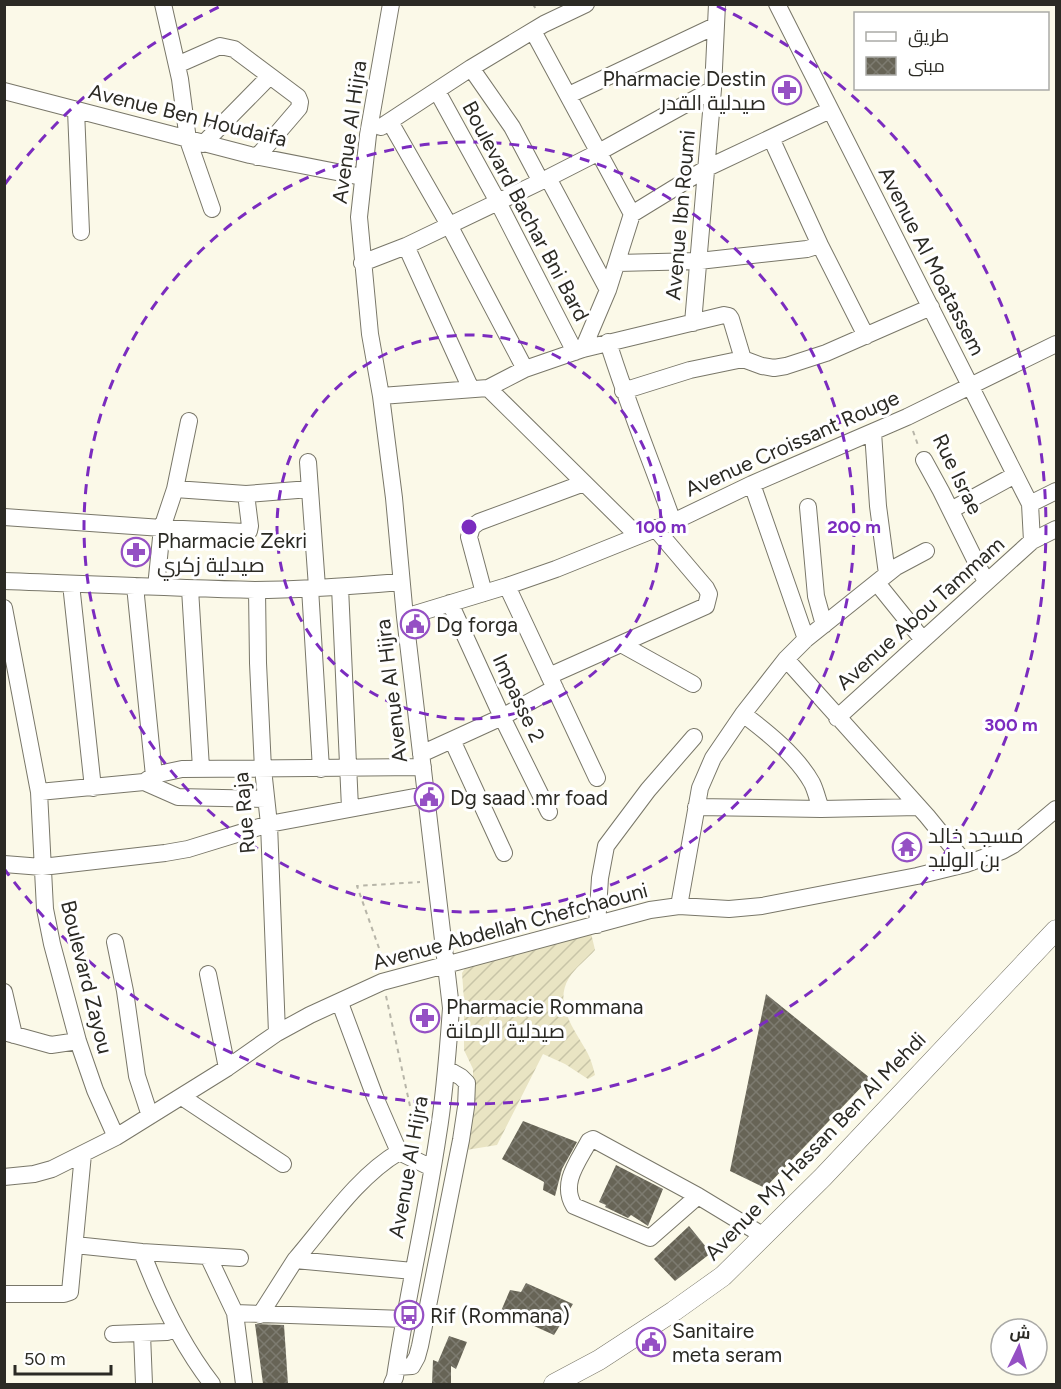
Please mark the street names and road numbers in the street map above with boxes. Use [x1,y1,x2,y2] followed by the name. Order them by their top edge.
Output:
[327,59,371,205] street label: Avenue Al Hijra
[86,78,290,152] street label: Avenue Ben Houdaifa
[457,97,595,325] street label: Boulevard Bachar Bni Bard
[660,129,700,301] street label: Avenue Ibn Roumi
[874,162,990,360] street label: Avenue Al Moatassem
[681,385,903,501] street label: Avenue Croissant Rouge
[928,430,988,518] street label: Rue Israe
[831,531,1009,695] street label: Avenue Abou Tammam
[370,618,412,764] street label: Avenue Al Hijra
[488,650,550,746] street label: Impasse 2
[228,771,260,855] street label: Rue Raja
[370,877,650,975] street label: Avenue Abdellah Chefchaouni
[56,898,118,1056] street label: Boulevard Zayou
[699,1027,931,1265] street label: Avenue My Hassan Ben Al Mehdi
[383,1094,433,1240] street label: Avenue Al Hijra

